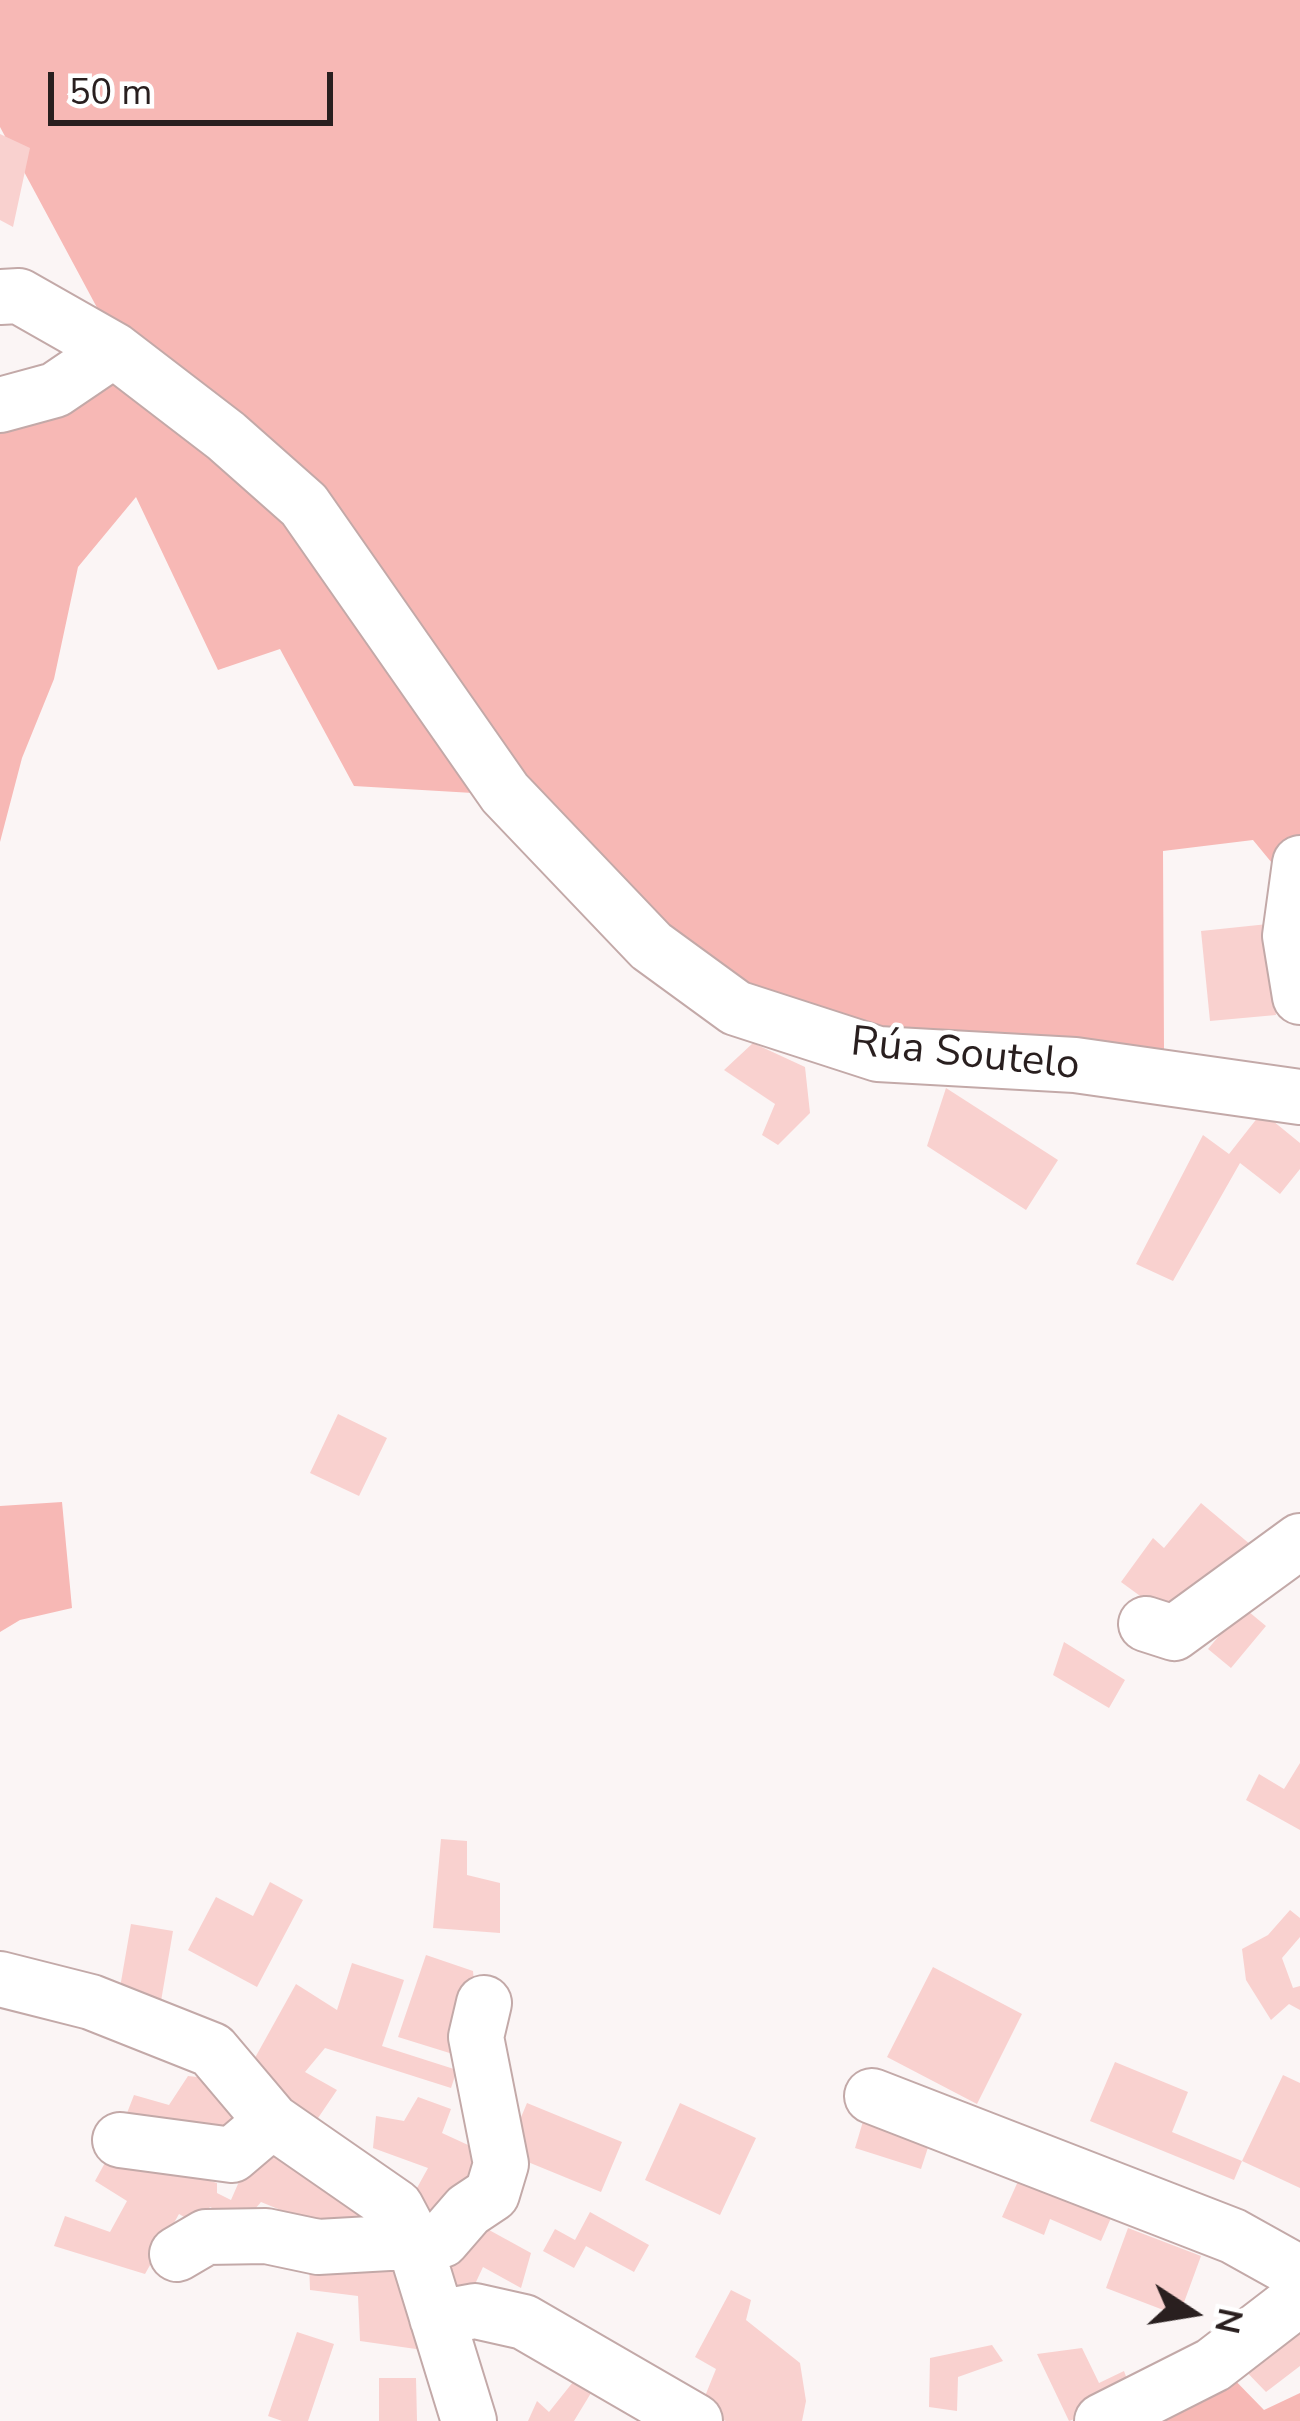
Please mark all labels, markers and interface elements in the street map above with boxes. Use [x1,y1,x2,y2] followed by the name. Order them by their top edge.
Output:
[54,48,339,122] scale bar
[69,68,152,117] text: 50 m
[848,1019,1082,1093] street label: Rúa Soutelo
[1132,2253,1252,2373] north arrow
[1203,2304,1252,2337] text: N

